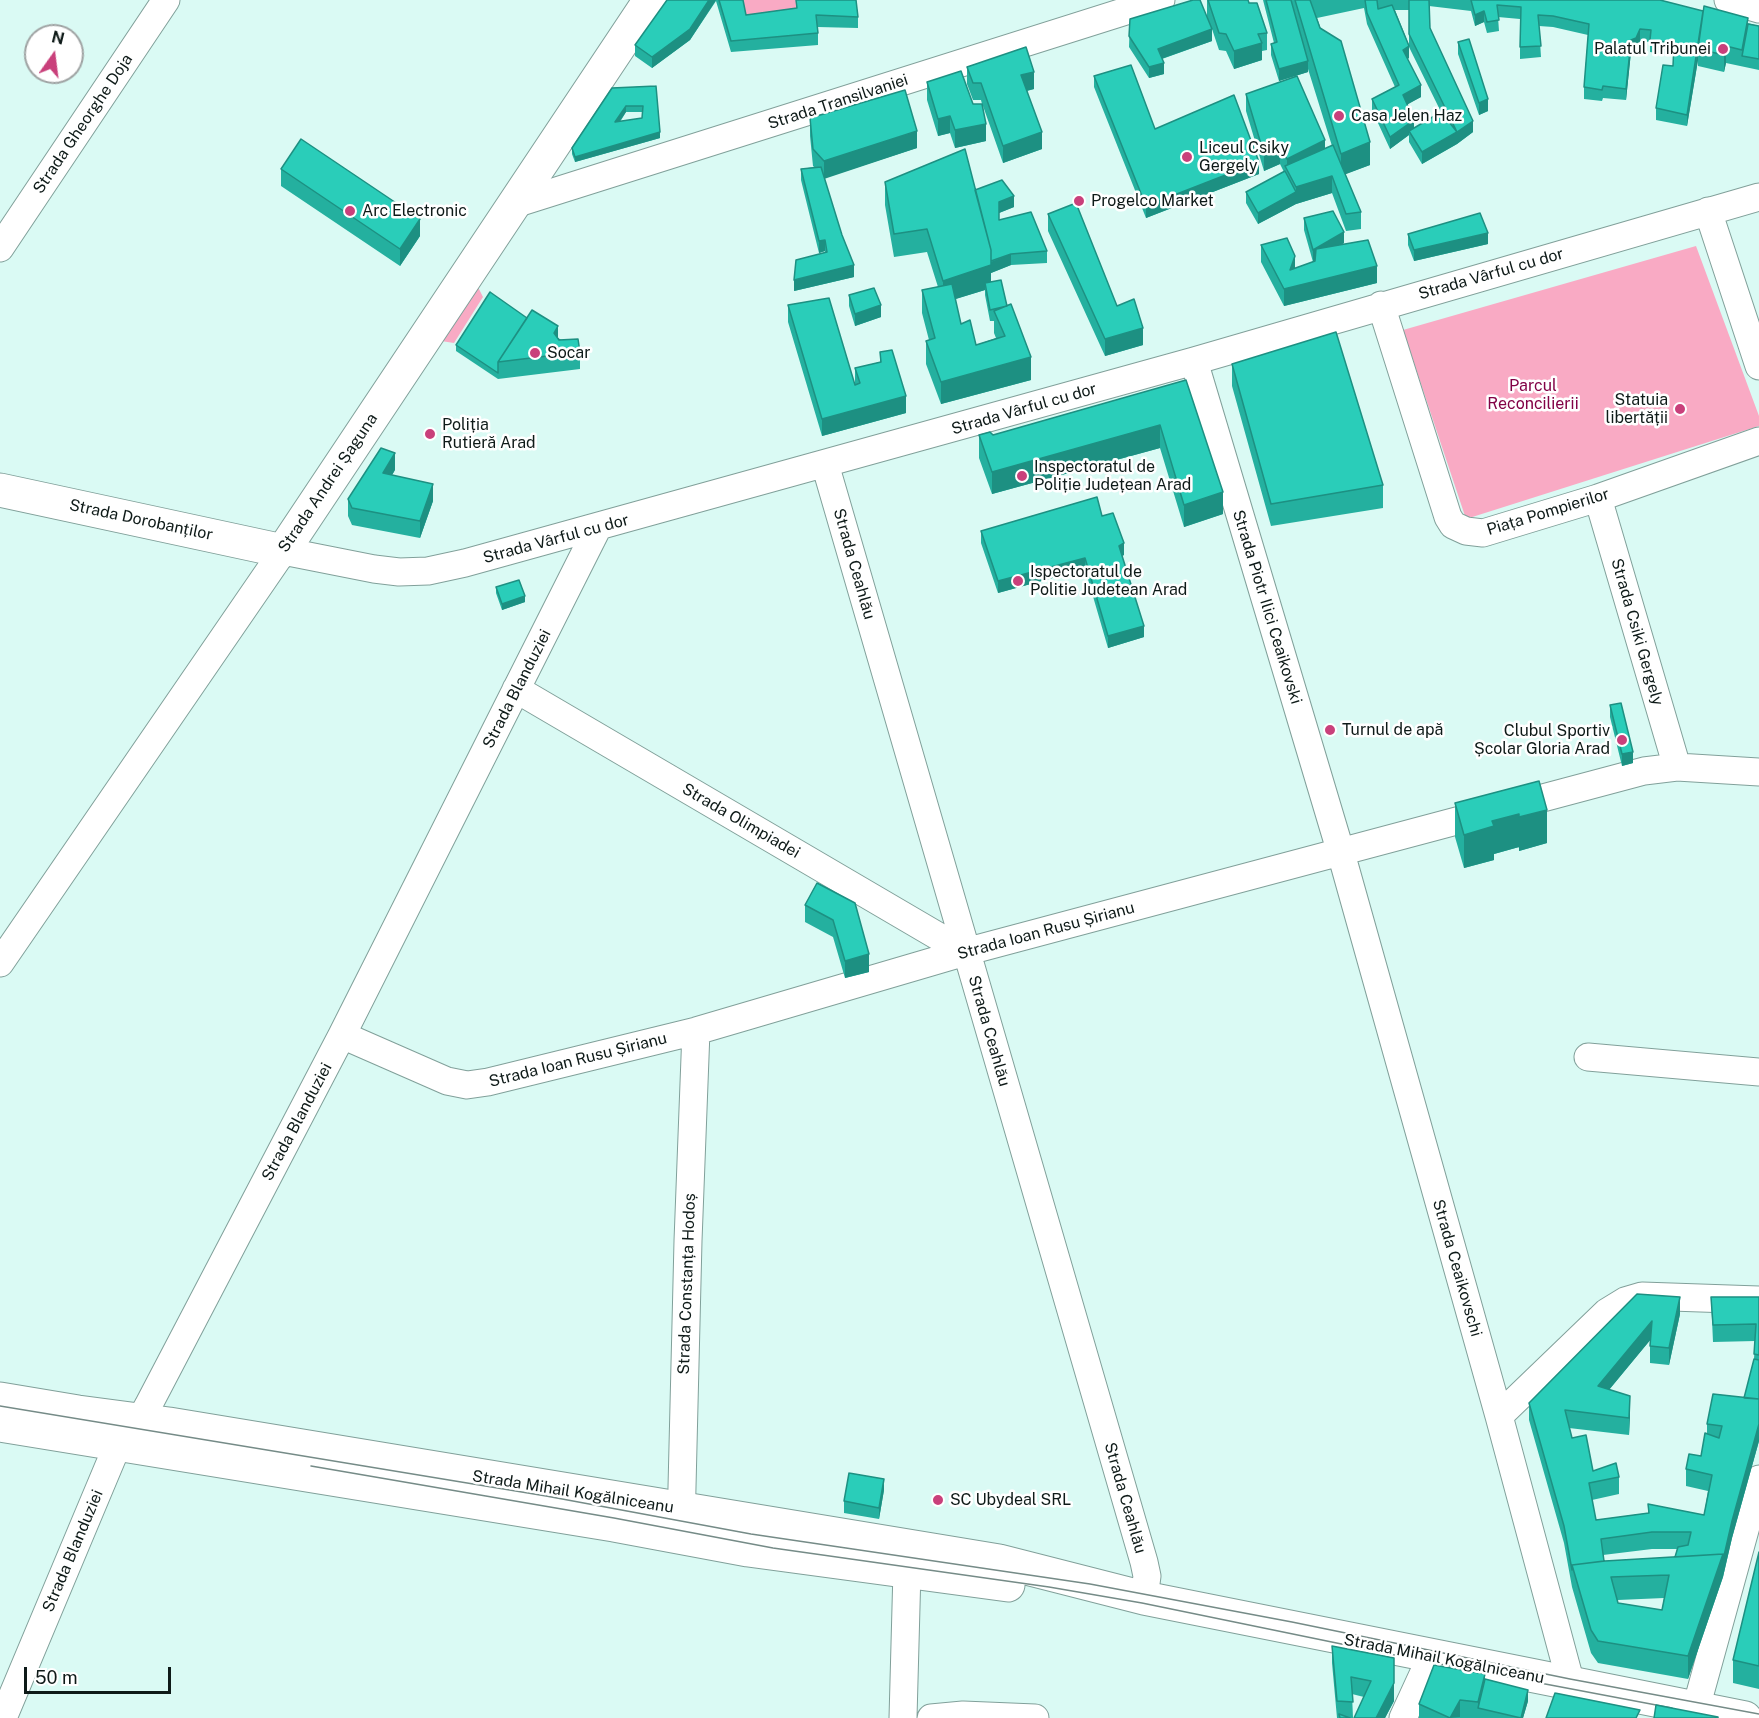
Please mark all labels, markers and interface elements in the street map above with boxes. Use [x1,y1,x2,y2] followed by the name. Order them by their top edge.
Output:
[24,24,84,84] north arrow
[50,27,66,49] text: N
[1594,39,1711,59] place label: Palatul Tribunei
[1716,42,1730,56] marker: Palatul Tribunei
[29,51,137,197] street label: Strada Gheorghe Doja
[765,70,911,134] street label: Strada Transilvaniei
[1351,106,1462,126] place label: Casa Jelen Haz
[1332,109,1346,123] marker: Casa Jelen Haz
[1199,138,1289,176] place label: Liceul Csiky Gergely
[1180,150,1194,164] marker: Liceul Csiky Gergely
[1091,191,1214,211] place label: Progelco Market
[1072,194,1086,208] marker: Progelco Market
[362,201,467,221] place label: Arc Electronic
[343,204,357,218] marker: Arc Electronic
[1416,244,1566,304] street label: Strada Vârful cu dor
[547,343,590,363] place label: Socar
[528,346,542,360] marker: Socar
[1487,376,1579,414] park label: Parcul Reconcilierii
[949,379,1099,439] street label: Strada Vârful cu dor
[1606,390,1668,428] place label: Statuia libertății
[1673,402,1687,416] marker: Statuia libertății
[274,410,382,556] street label: Strada Andrei Șaguna
[442,415,536,453] place label: Poliția Rutieră Arad
[423,427,437,441] marker: Poliția Rutieră Arad
[1034,457,1191,495] place label: Inspectoratul de Poliție Județean Arad
[1015,469,1029,483] marker: Inspectoratul de Poliție Județean Arad
[1484,484,1612,540] street label: Piața Pompierilor
[67,495,215,545] street label: Strada Dorobanților
[829,506,879,622] street label: Strada Ceahlău
[1228,508,1306,706] street label: Strada Piotr Ilici Ceaikovski
[481,510,631,568] street label: Strada Vârful cu dor
[1607,556,1667,708] street label: Strada Csiki Gergely
[1030,562,1187,600] place label: Ispectoratul de Politie Judetean Arad
[1011,574,1025,588] marker: Ispectoratul de Politie Judetean Arad
[479,626,555,752] street label: Strada Blanduziei
[1342,720,1443,740] place label: Turnul de apă
[1474,721,1610,759] place label: Clubul Sportiv Școlar Gloria Arad
[1323,723,1337,737] marker: Turnul de apă
[1615,733,1629,747] marker: Clubul Sportiv Școlar Gloria Arad
[679,779,803,863] street label: Strada Olimpiadei
[955,898,1137,964] street label: Strada Ioan Rusu Șirianu
[964,973,1014,1089] street label: Strada Ceahlău
[487,1029,669,1091] street label: Strada Ioan Rusu Șirianu
[258,1060,336,1184] street label: Strada Blanduziei
[674,1193,700,1375] street label: Strada Constanța Hodoș
[1428,1197,1486,1339] street label: Strada Ceaikovschi
[1100,1440,1150,1556] street label: Strada Ceahlău
[471,1467,675,1517] street label: Strada Mihail Kogălniceanu
[39,1487,107,1615] street label: Strada Blanduziei
[950,1490,1071,1510] place label: SC Ubydeal SRL
[931,1493,945,1507] marker: SC Ubydeal SRL
[1342,1630,1546,1688] street label: Strada Mihail Kogălniceanu
[27,1655,174,1693] scale bar
[35,1667,78,1688] text: 50 m

